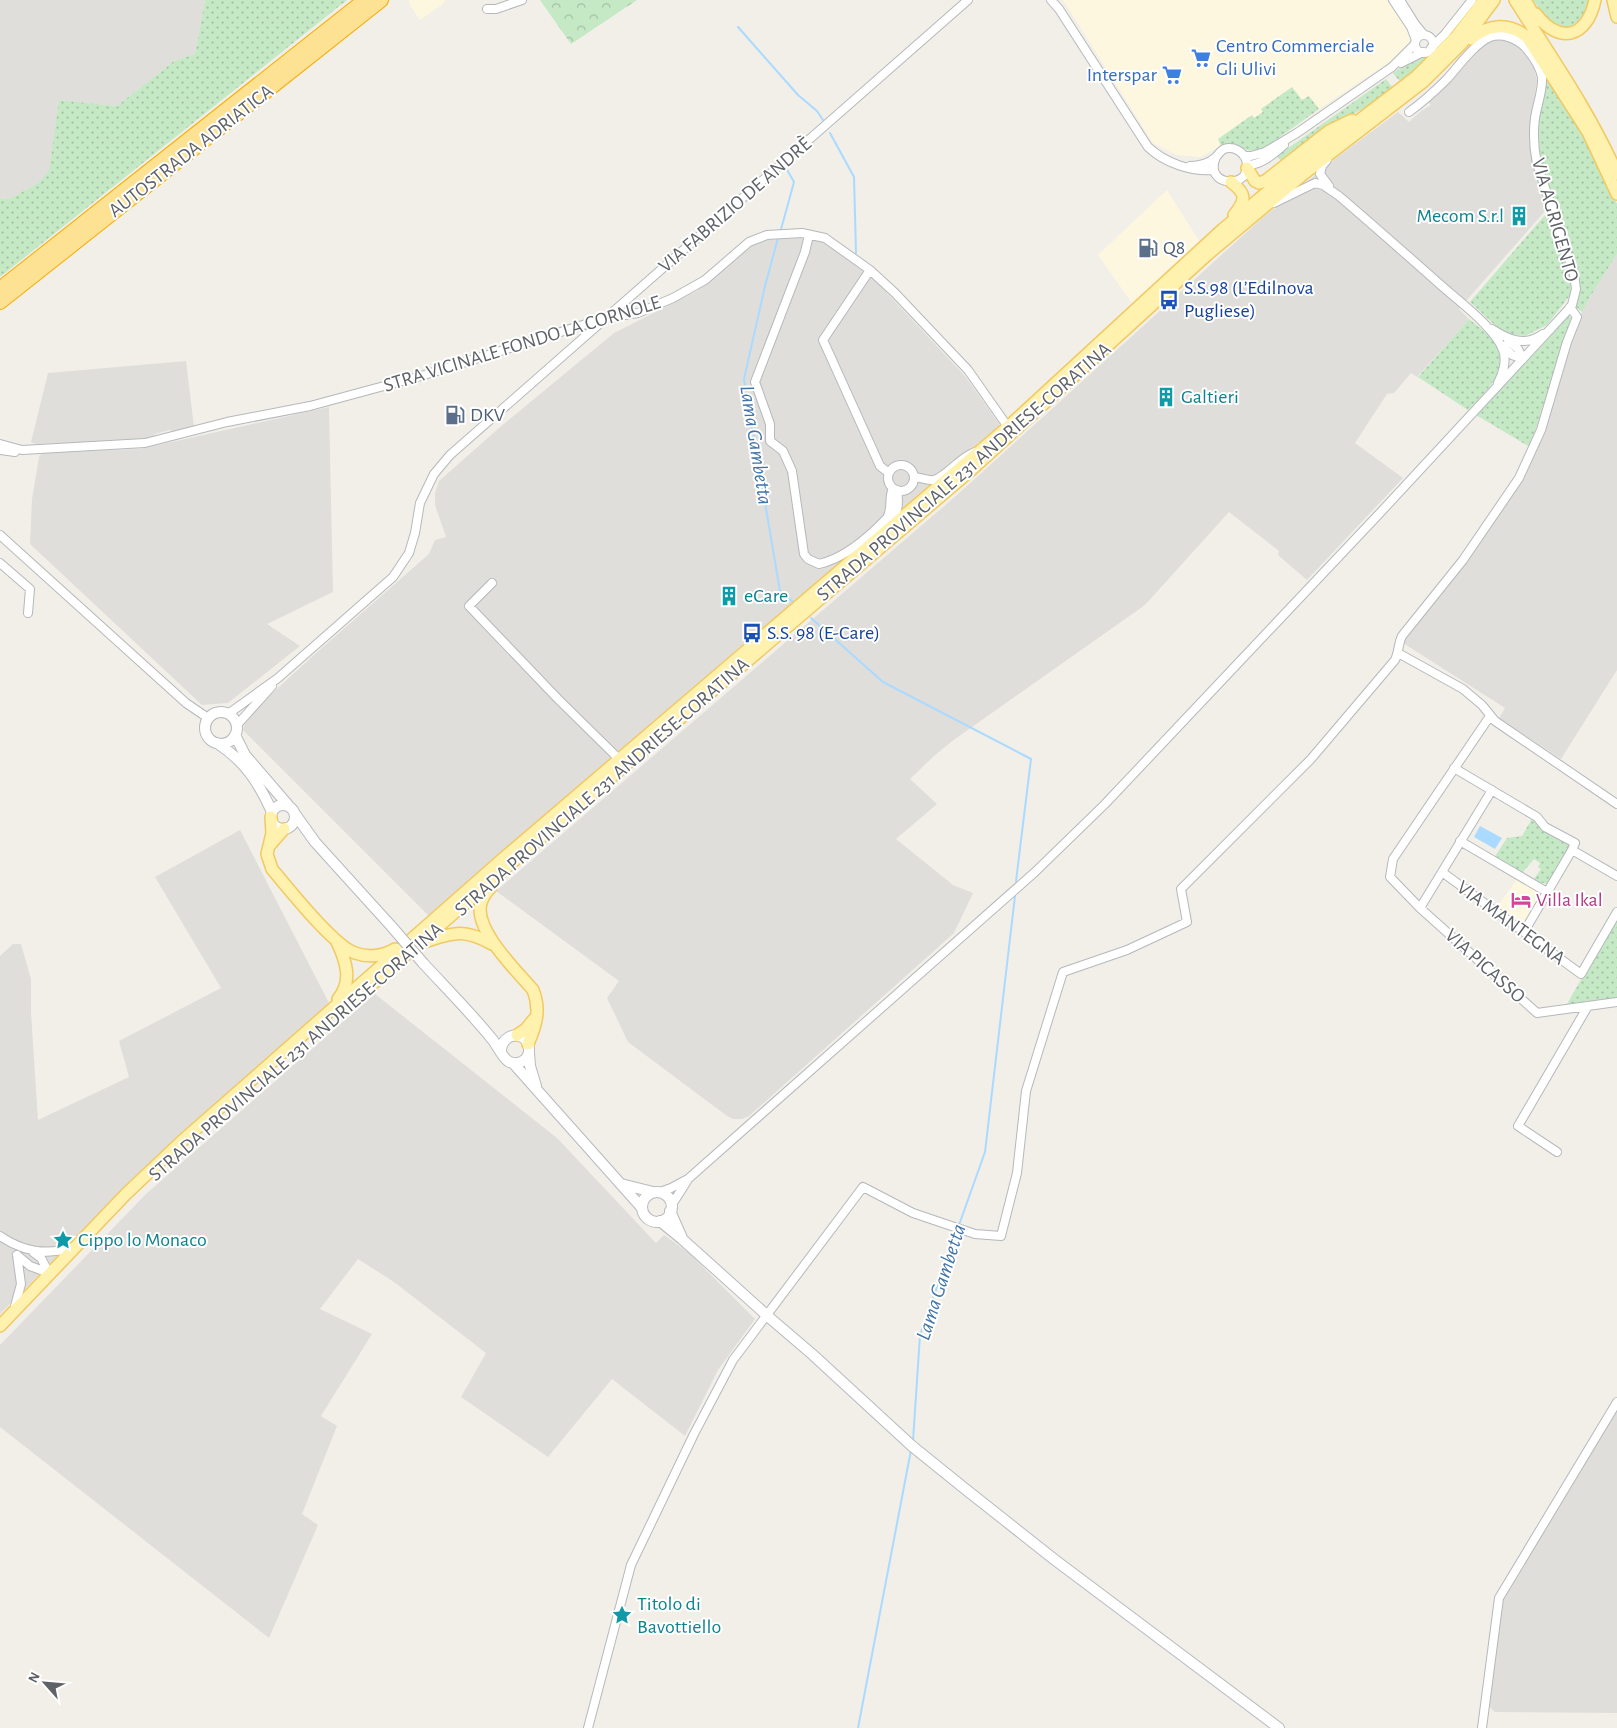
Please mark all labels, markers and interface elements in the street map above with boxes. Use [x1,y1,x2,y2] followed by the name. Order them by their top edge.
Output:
[1216,36,1375,79] place label: Centro Commerciale Gli Ulivi
[1190,47,1212,69] supermarket icon: Centro Commerciale Gli Ulivi
[1161,64,1183,86] supermarket icon: Interspar
[1087,65,1158,85] place label: Interspar
[105,80,277,221] street label: AUTOSTRADA ADRIATICA
[654,133,815,276] street label: VIA FABRIZIO DE ANDRÈ
[1528,156,1582,284] street label: VIA AGRIGENTO
[1508,205,1530,227] building icon: Mecom S.r.l
[1417,206,1504,226] place label: Mecom S.r.l
[1137,237,1159,259] fuel station icon: Q8
[1163,238,1185,258] place label: Q8
[1184,278,1314,321] place label: S.S.98 (L’Edilnova Pugliese)
[1158,289,1180,311] bus stop icon: S.S.98 (L’Edilnova Pugliese)
[381,292,663,396] street label: STRA VICINALE FONDO LA CORNOLE
[813,339,1115,605] street label: STRADA PROVINCIALE 231 ANDRIESE-CORATINA
[736,384,776,506] water label: Lama Gambetta
[1155,386,1177,408] building icon: Galtieri
[1181,387,1239,407] place label: Galtieri
[444,404,466,426] fuel station icon: DKV
[470,405,506,425] place label: DKV
[718,585,740,607] building icon: eCare
[744,586,788,606] place label: eCare
[741,622,763,644] bus stop icon: S.S. 98 (E-Care)
[767,623,880,643] place label: S.S. 98 (E-Care)
[451,654,753,920] street label: STRADA PROVINCIALE 231 ANDRIESE-CORATINA
[1453,877,1569,969] street label: VIA MANTEGNA
[1510,889,1532,911] hotel icon: Villa Ikal
[1536,890,1603,910] place label: Villa Ikal
[145,919,447,1185] street label: STRADA PROVINCIALE 231 ANDRIESE-CORATINA
[1441,925,1529,1007] street label: VIA PICASSO
[912,1221,970,1343] water label: Lama Gambetta
[52,1229,74,1251] place icon: Cippo lo Monaco
[78,1230,207,1250] place label: Cippo lo Monaco
[637,1594,721,1637] place label: Titolo di Bavottiello
[611,1604,633,1626] place icon: Titolo di Bavottiello
[20,1658,70,1708] north arrow
[26,1670,43,1685] text: N

